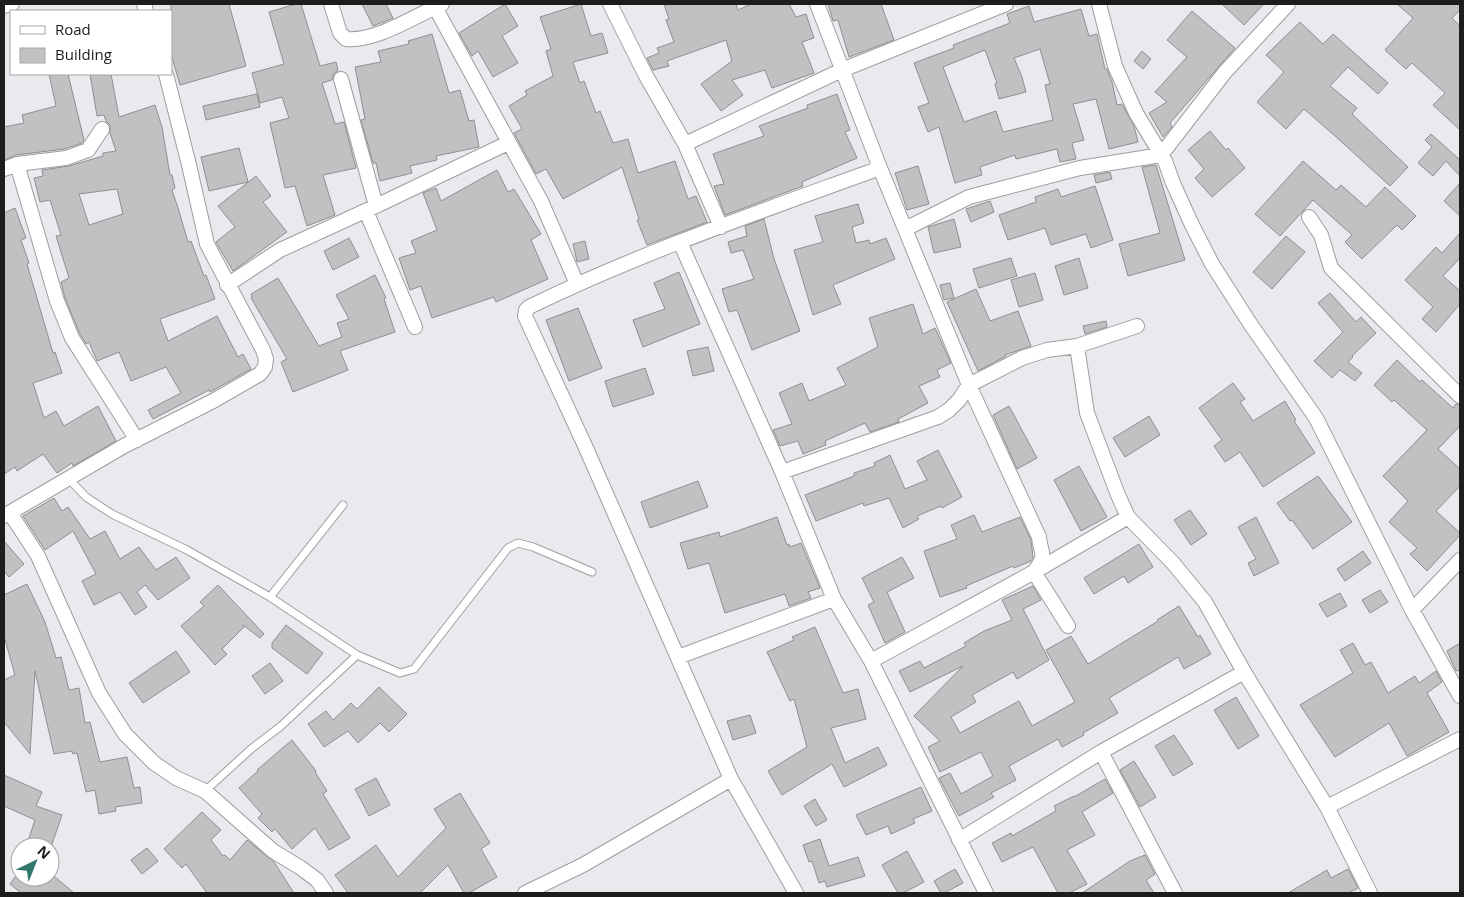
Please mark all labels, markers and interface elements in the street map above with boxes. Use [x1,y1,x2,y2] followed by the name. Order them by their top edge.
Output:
[10,10,172,75] legend
[55,19,91,39] text: Road
[55,44,112,64] text: Building
[10,837,60,887] north arrow
[34,841,55,863] text: N

